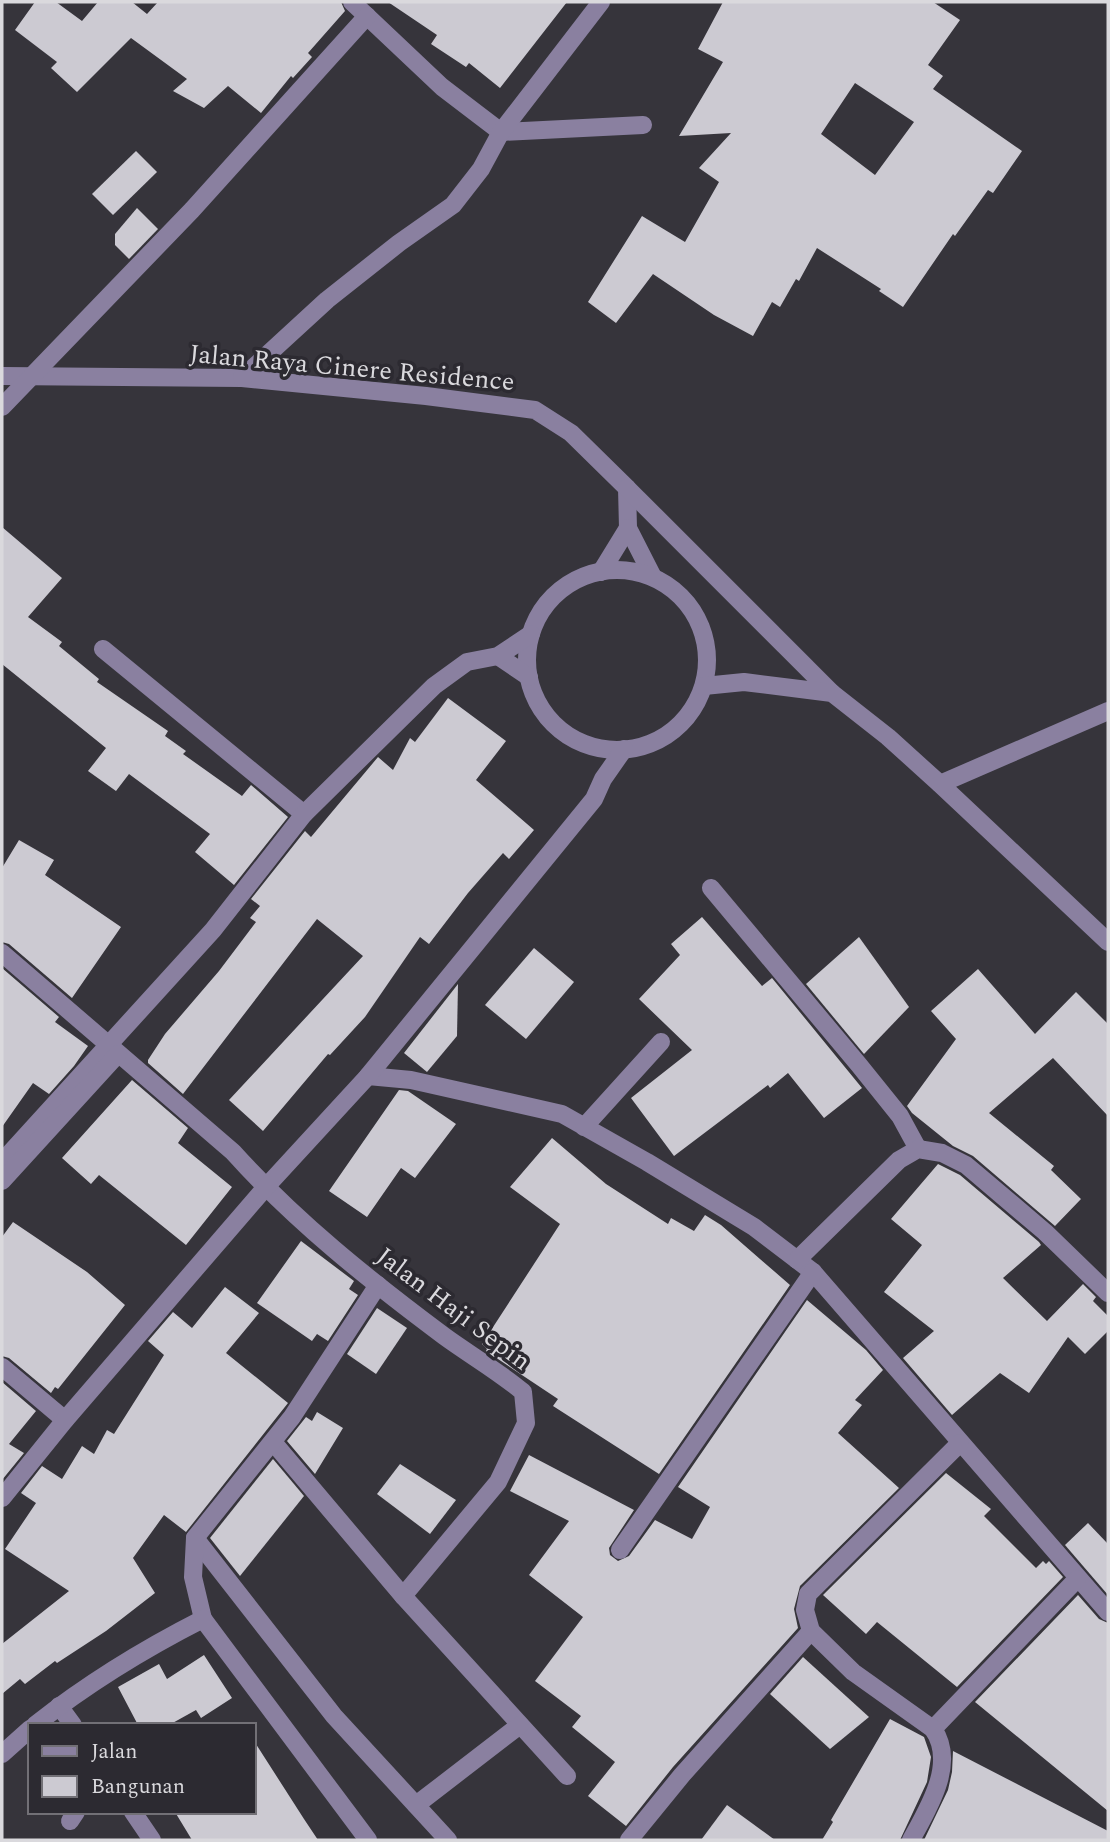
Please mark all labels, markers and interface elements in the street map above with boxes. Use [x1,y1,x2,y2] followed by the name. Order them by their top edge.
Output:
[188,334,516,402] street label: Jalan Raya Cinere Residence
[367,1237,539,1381] street label: Jalan Haji Sepin
[28,1723,256,1814] legend
[91,1736,137,1768] text: Jalan
[91,1771,185,1803] text: Bangunan

